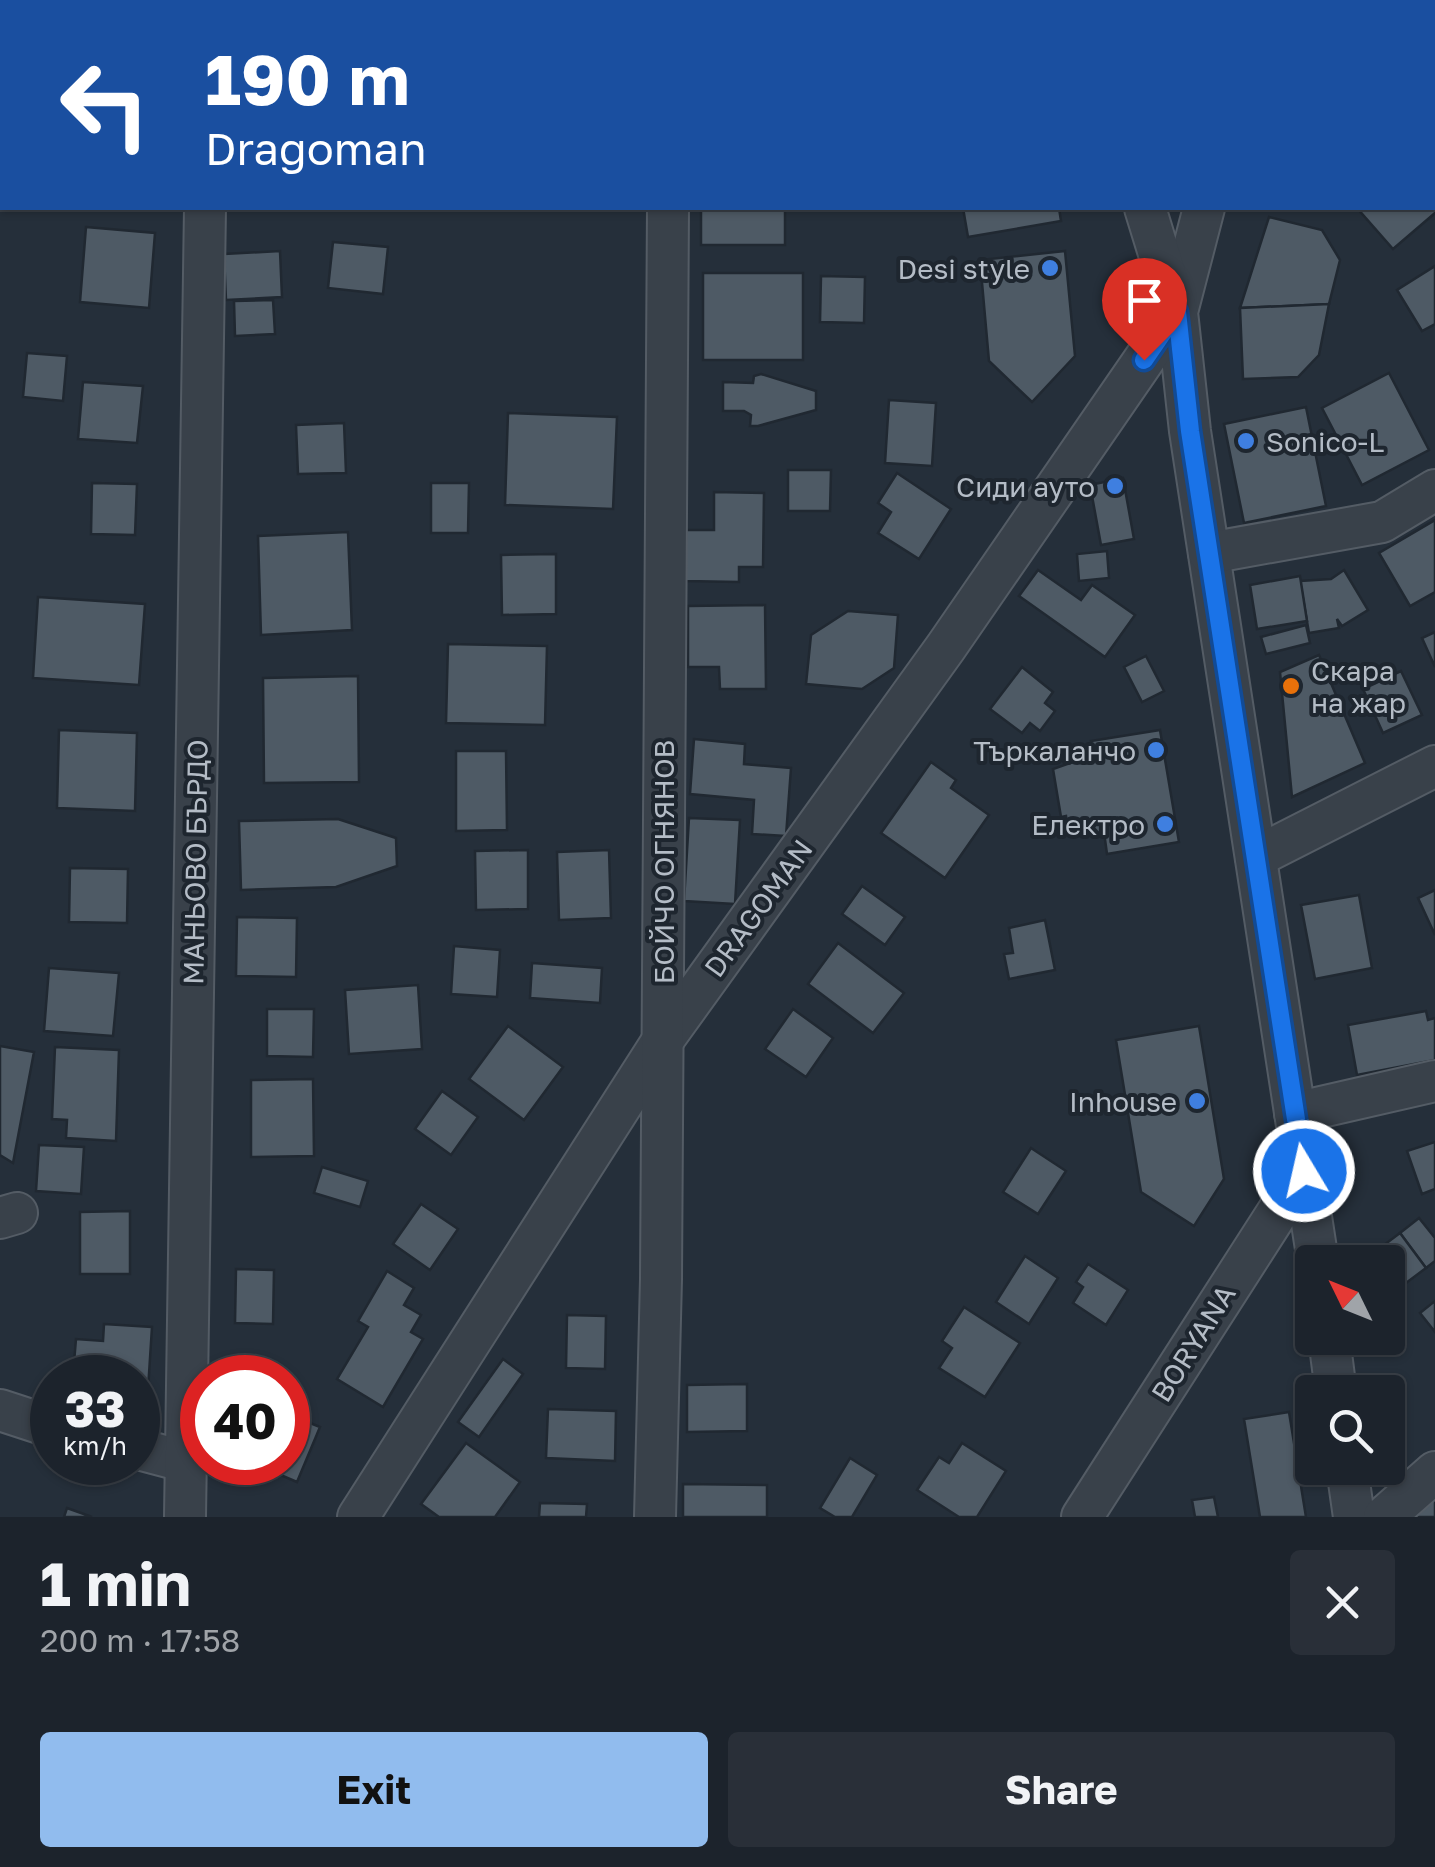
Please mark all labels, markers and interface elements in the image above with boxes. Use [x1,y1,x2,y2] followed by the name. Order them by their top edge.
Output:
[205,36,410,120] text: 190 m
[40,40,170,170] icon: left
[205,121,427,175] text: Dragoman
[898,252,1030,285] place label: Desi style
[1039,257,1061,279] marker: Desi style
[1102,258,1187,361] pin
[1117,273,1172,328] icon: arrive
[1266,425,1384,458] place label: Sonico-L
[1235,430,1257,452] marker: Sonico-L
[956,470,1095,503] place label: Сиди ауто
[1104,475,1126,497] marker: Сиди ауто
[1311,654,1406,719] place label: Скара на жар
[1280,675,1302,697] marker: Скара на жар
[973,734,1136,767] place label: Търкаланчо
[176,739,214,985] street label: МАНЬОВО БЪРДО
[1145,739,1167,761] marker: Търкаланчо
[647,740,680,984] street label: БОЙЧО ОГНЯНОВ
[1031,808,1145,841] place label: Електро
[1154,813,1176,835] marker: Електро
[697,833,819,983] street label: DRAGOMAN
[1069,1085,1177,1118] place label: Inhouse
[1186,1090,1208,1112] marker: Inhouse
[1252,1119,1356,1223] position arrow
[1295,1245,1405,1355] north arrow
[1295,1245,1405,1485] map controls
[1144,1278,1242,1407] street label: BORYANA
[180,1355,310,1485] speed limit sign: 40
[1295,1375,1405,1485] button: search
[64,1378,125,1438] text: 33
[63,1430,127,1461] text: km/h
[40,1547,191,1619] text: 1 min
[1290,1550,1395,1655] button: close
[40,1621,240,1659] text: 200 m · 17:58
[40,1732,708,1847] button: Exit
[728,1732,1395,1847] button: Share

